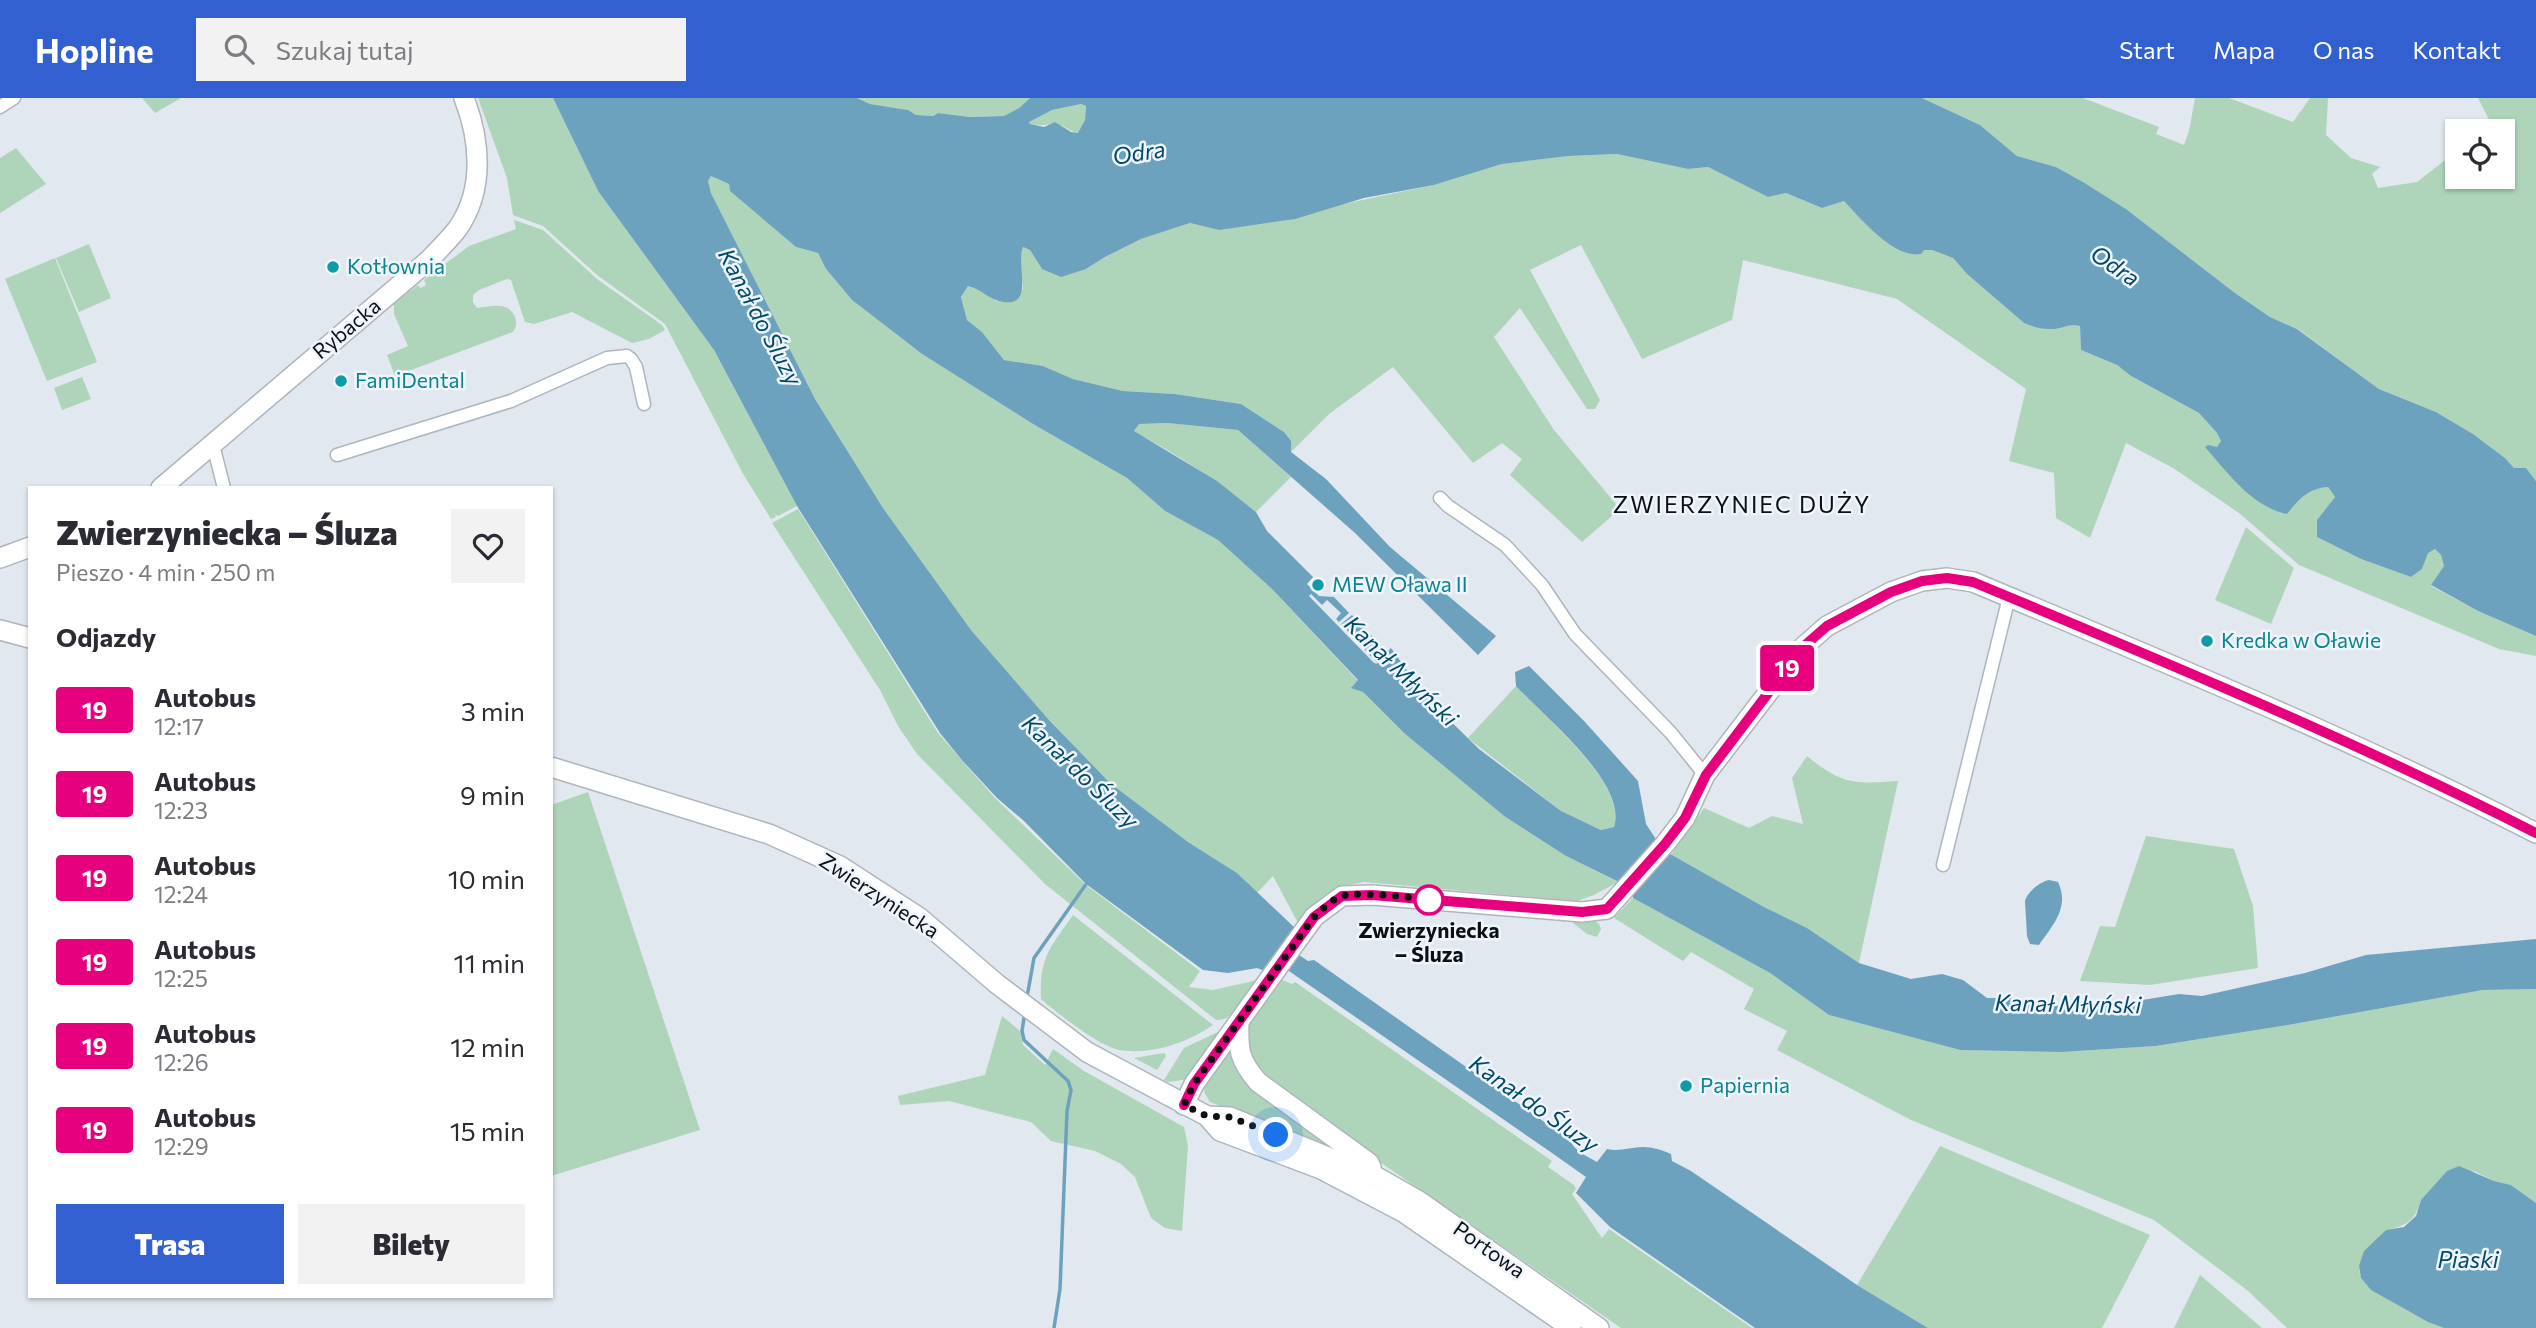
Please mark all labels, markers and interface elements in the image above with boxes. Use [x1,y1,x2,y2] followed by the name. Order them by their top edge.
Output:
[196,18,686,81] search box
[35,29,154,70] text: Hopline
[220,30,258,68] icon: search
[276,34,414,65] text: Szukaj tutaj
[2119,35,2175,64] text: Start
[2213,35,2275,64] text: Mapa
[2313,35,2374,64] text: O nas
[2412,35,2501,64] text: Kontakt
[2445,119,2515,189] map controls
[2445,119,2515,189] button: locate
[1110,134,1167,170] water label: Odra
[2086,239,2145,292] water label: Odra
[713,243,809,391] water label: Kanał do Śluzy
[347,253,445,278] place label: Kotłownia
[325,259,341,275] marker: Kotłownia
[307,292,385,363] street label: Rybacka
[355,367,465,392] place label: FamiDental
[333,373,349,389] marker: FamiDental
[1613,490,1871,518] district label: ZWIERZYNIEC DUŻY
[451,509,525,583] button: heart
[56,511,398,552] text: Zwierzyniecka – Śluza
[56,558,275,586] text: Pieszo · 4 min · 250 m
[1332,571,1468,596] place label: MEW Oława II
[1310,577,1326,593] marker: MEW Oława II
[1339,609,1465,732] water label: Kanał Młyński
[56,621,156,652] text: Odjazdy
[2221,627,2381,652] place label: Kredka w Oławie
[2199,633,2215,649] marker: Kredka w Oławie
[1756,645,1818,691] line badge: 19
[1774,653,1800,682] text: 19
[154,681,256,712] text: Autobus
[82,695,107,724] text: 19
[461,695,525,726] text: 3 min
[1017,709,1145,835] water label: Kanał do Śluzy
[154,712,204,740] text: 12:17
[154,765,256,796] text: Autobus
[82,779,107,808] text: 19
[460,779,525,810] text: 9 min
[154,796,208,824] text: 12:23
[815,847,944,943] street label: Zwierzyniecka
[154,849,256,880] text: Autobus
[82,863,107,892] text: 19
[448,863,525,894] text: 10 min
[154,880,208,908] text: 12:24
[1414,885,1444,915] marker: Zwierzyniecka – Śluza
[1358,917,1500,966] place label: Zwierzyniecka – Śluza
[154,933,256,964] text: Autobus
[82,947,107,976] text: 19
[454,947,525,978] text: 11 min
[154,964,208,992] text: 12:25
[1994,988,2143,1018] water label: Kanał Młyński
[154,1017,256,1048] text: Autobus
[82,1031,107,1060] text: 19
[450,1031,525,1062] text: 12 min
[154,1048,209,1076] text: 12:26
[1465,1048,1605,1159] water label: Kanał do Śluzy
[1700,1072,1790,1097] place label: Papiernia
[1678,1078,1694,1094] marker: Papiernia
[154,1101,256,1132] text: Autobus
[82,1115,107,1144] text: 19
[450,1115,525,1146] text: 15 min
[1258,1117,1293,1152] your location
[154,1132,209,1160] text: 12:29
[56,1204,284,1284] button: Trasa
[298,1204,525,1284] button: Bilety
[1449,1215,1531,1283] street label: Portowa
[2437,1245,2500,1273] water label: Piaski

